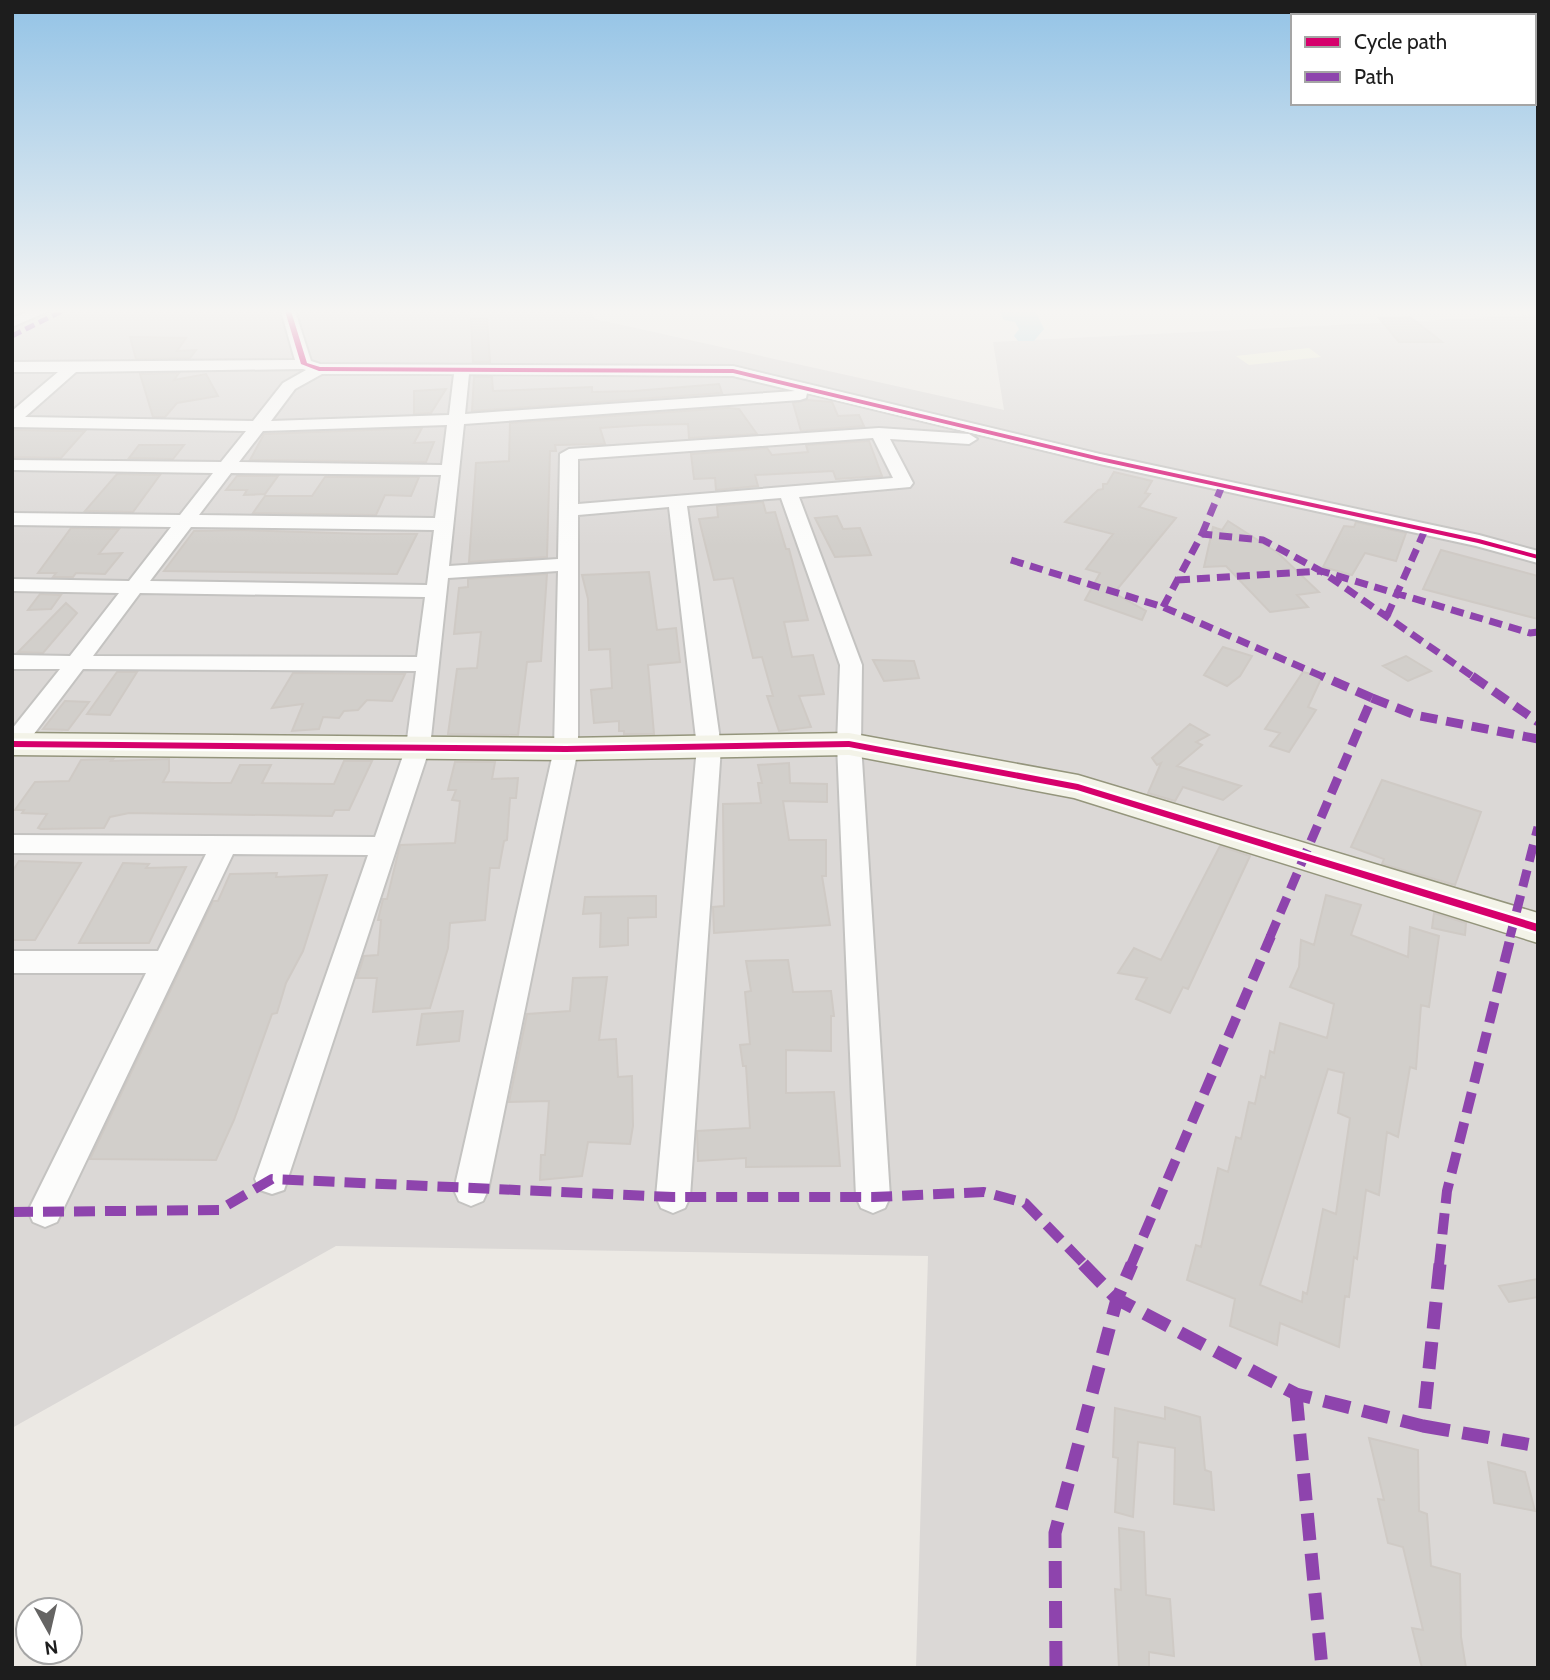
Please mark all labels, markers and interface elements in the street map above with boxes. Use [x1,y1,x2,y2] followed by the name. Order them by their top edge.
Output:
[1291,14,1536,105] legend
[1354,29,1447,54] text: Cycle path
[1354,64,1394,89] text: Path
[14,1596,84,1666] north arrow
[43,1635,60,1660] text: N

